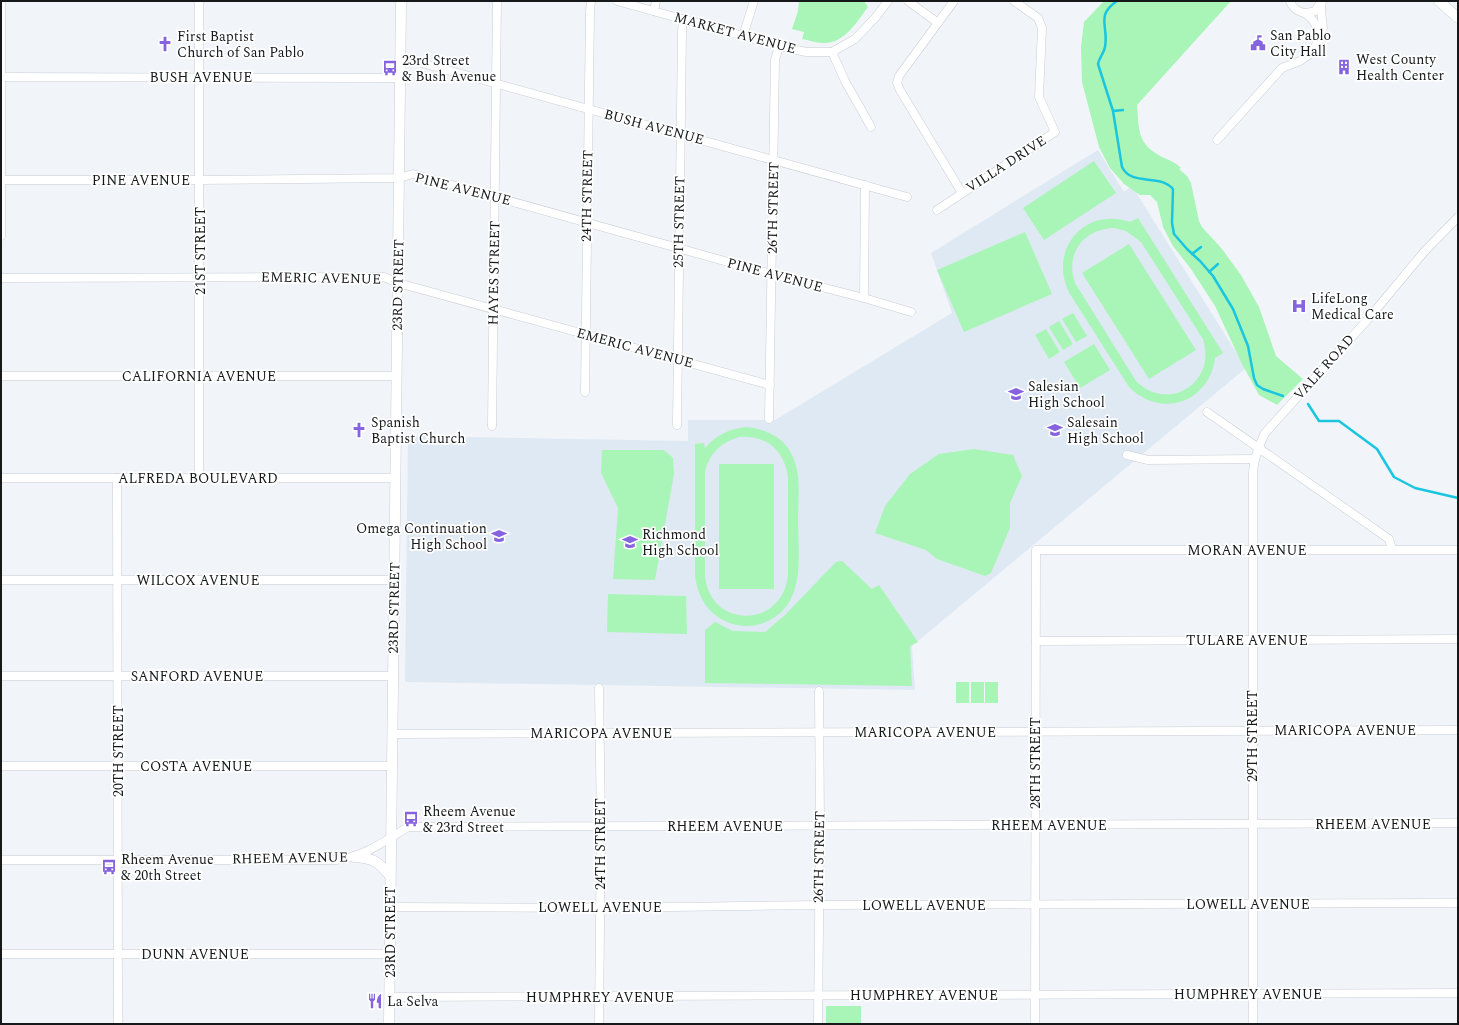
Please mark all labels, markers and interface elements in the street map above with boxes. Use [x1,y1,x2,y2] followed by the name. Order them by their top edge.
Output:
[672,7,798,59] street label: MARKET AVENUE
[1270,25,1331,62] place label: San Pablo City Hall
[177,26,304,63] place label: First Baptist Church of San Pablo
[1249,34,1267,52] public building icon: San Pablo City Hall
[156,35,174,53] church icon: First Baptist Church of San Pablo
[1356,49,1445,86] place label: West County Health Center
[402,50,496,87] place label: 23rd Street & Bush Avenue
[1335,58,1353,76] building icon: West County Health Center
[381,59,399,77] bus stop icon: 23rd Street & Bush Avenue
[150,67,252,88] street label: BUSH AVENUE
[602,104,706,150] street label: BUSH AVENUE
[962,130,1050,198] street label: VILLA DRIVE
[576,150,598,242] street label: 24TH STREET
[762,162,784,254] street label: 26TH STREET
[413,167,513,211] street label: PINE AVENUE
[92,170,190,191] street label: PINE AVENUE
[668,176,690,268] street label: 25TH STREET
[190,207,211,295] street label: 21ST STREET
[483,220,505,326] street label: HAYES STREET
[387,239,409,331] street label: 23RD STREET
[725,252,825,298] street label: PINE AVENUE
[261,266,381,290] street label: EMERIC AVENUE
[1311,288,1394,325] place label: LifeLong Medical Care
[1290,297,1308,315] hospital icon: LifeLong Medical Care
[574,322,696,374] street label: EMERIC AVENUE
[1289,329,1359,405] street label: VALE ROAD
[122,366,276,387] street label: CALIFORNIA AVENUE
[1028,376,1105,413] place label: Salesian High School
[1007,385,1025,403] school or university icon: Salesian High School
[371,412,465,449] place label: Spanish Baptist Church
[1067,412,1144,449] place label: Salesain High School
[350,421,368,439] church icon: Spanish Baptist Church
[1046,421,1064,439] school or university icon: Salesain High School
[118,468,278,489] street label: ALFREDA BOULEVARD
[356,518,487,555] place label: Omega Continuation High School
[642,524,719,561] place label: Richmond High School
[490,527,508,545] school or university icon: Omega Continuation High School
[621,533,639,551] school or university icon: Richmond High School
[1187,540,1307,561] street label: MORAN AVENUE
[383,562,405,654] street label: 23RD STREET
[136,570,260,591] street label: WILCOX AVENUE
[1186,630,1308,651] street label: TULARE AVENUE
[131,666,263,687] street label: SANFORD AVENUE
[1242,690,1263,782] street label: 29TH STREET
[108,705,129,797] street label: 20TH STREET
[1025,717,1046,809] street label: 28TH STREET
[1274,720,1416,741] street label: MARICOPA AVENUE
[854,722,996,743] street label: MARICOPA AVENUE
[530,723,672,744] street label: MARICOPA AVENUE
[140,756,252,777] street label: COSTA AVENUE
[590,798,611,890] street label: 24TH STREET
[423,801,516,838] place label: Rheem Avenue & 23rd Street
[402,810,420,828] bus stop icon: Rheem Avenue & 23rd Street
[808,811,830,903] street label: 26TH STREET
[1315,814,1431,835] street label: RHEEM AVENUE
[991,815,1107,836] street label: RHEEM AVENUE
[667,816,783,837] street label: RHEEM AVENUE
[232,846,348,870] street label: RHEEM AVENUE
[121,849,214,886] place label: Rheem Avenue & 20th Street
[100,858,118,876] bus stop icon: Rheem Avenue & 20th Street
[380,886,401,978] street label: 23RD STREET
[1186,894,1310,915] street label: LOWELL AVENUE
[862,895,986,916] street label: LOWELL AVENUE
[538,897,662,918] street label: LOWELL AVENUE
[141,944,249,965] street label: DUNN AVENUE
[1174,984,1322,1005] street label: HUMPHREY AVENUE
[850,985,998,1006] street label: HUMPHREY AVENUE
[526,987,674,1008] street label: HUMPHREY AVENUE
[387,991,439,1012] place label: La Selva
[366,992,384,1010] restaurant icon: La Selva

